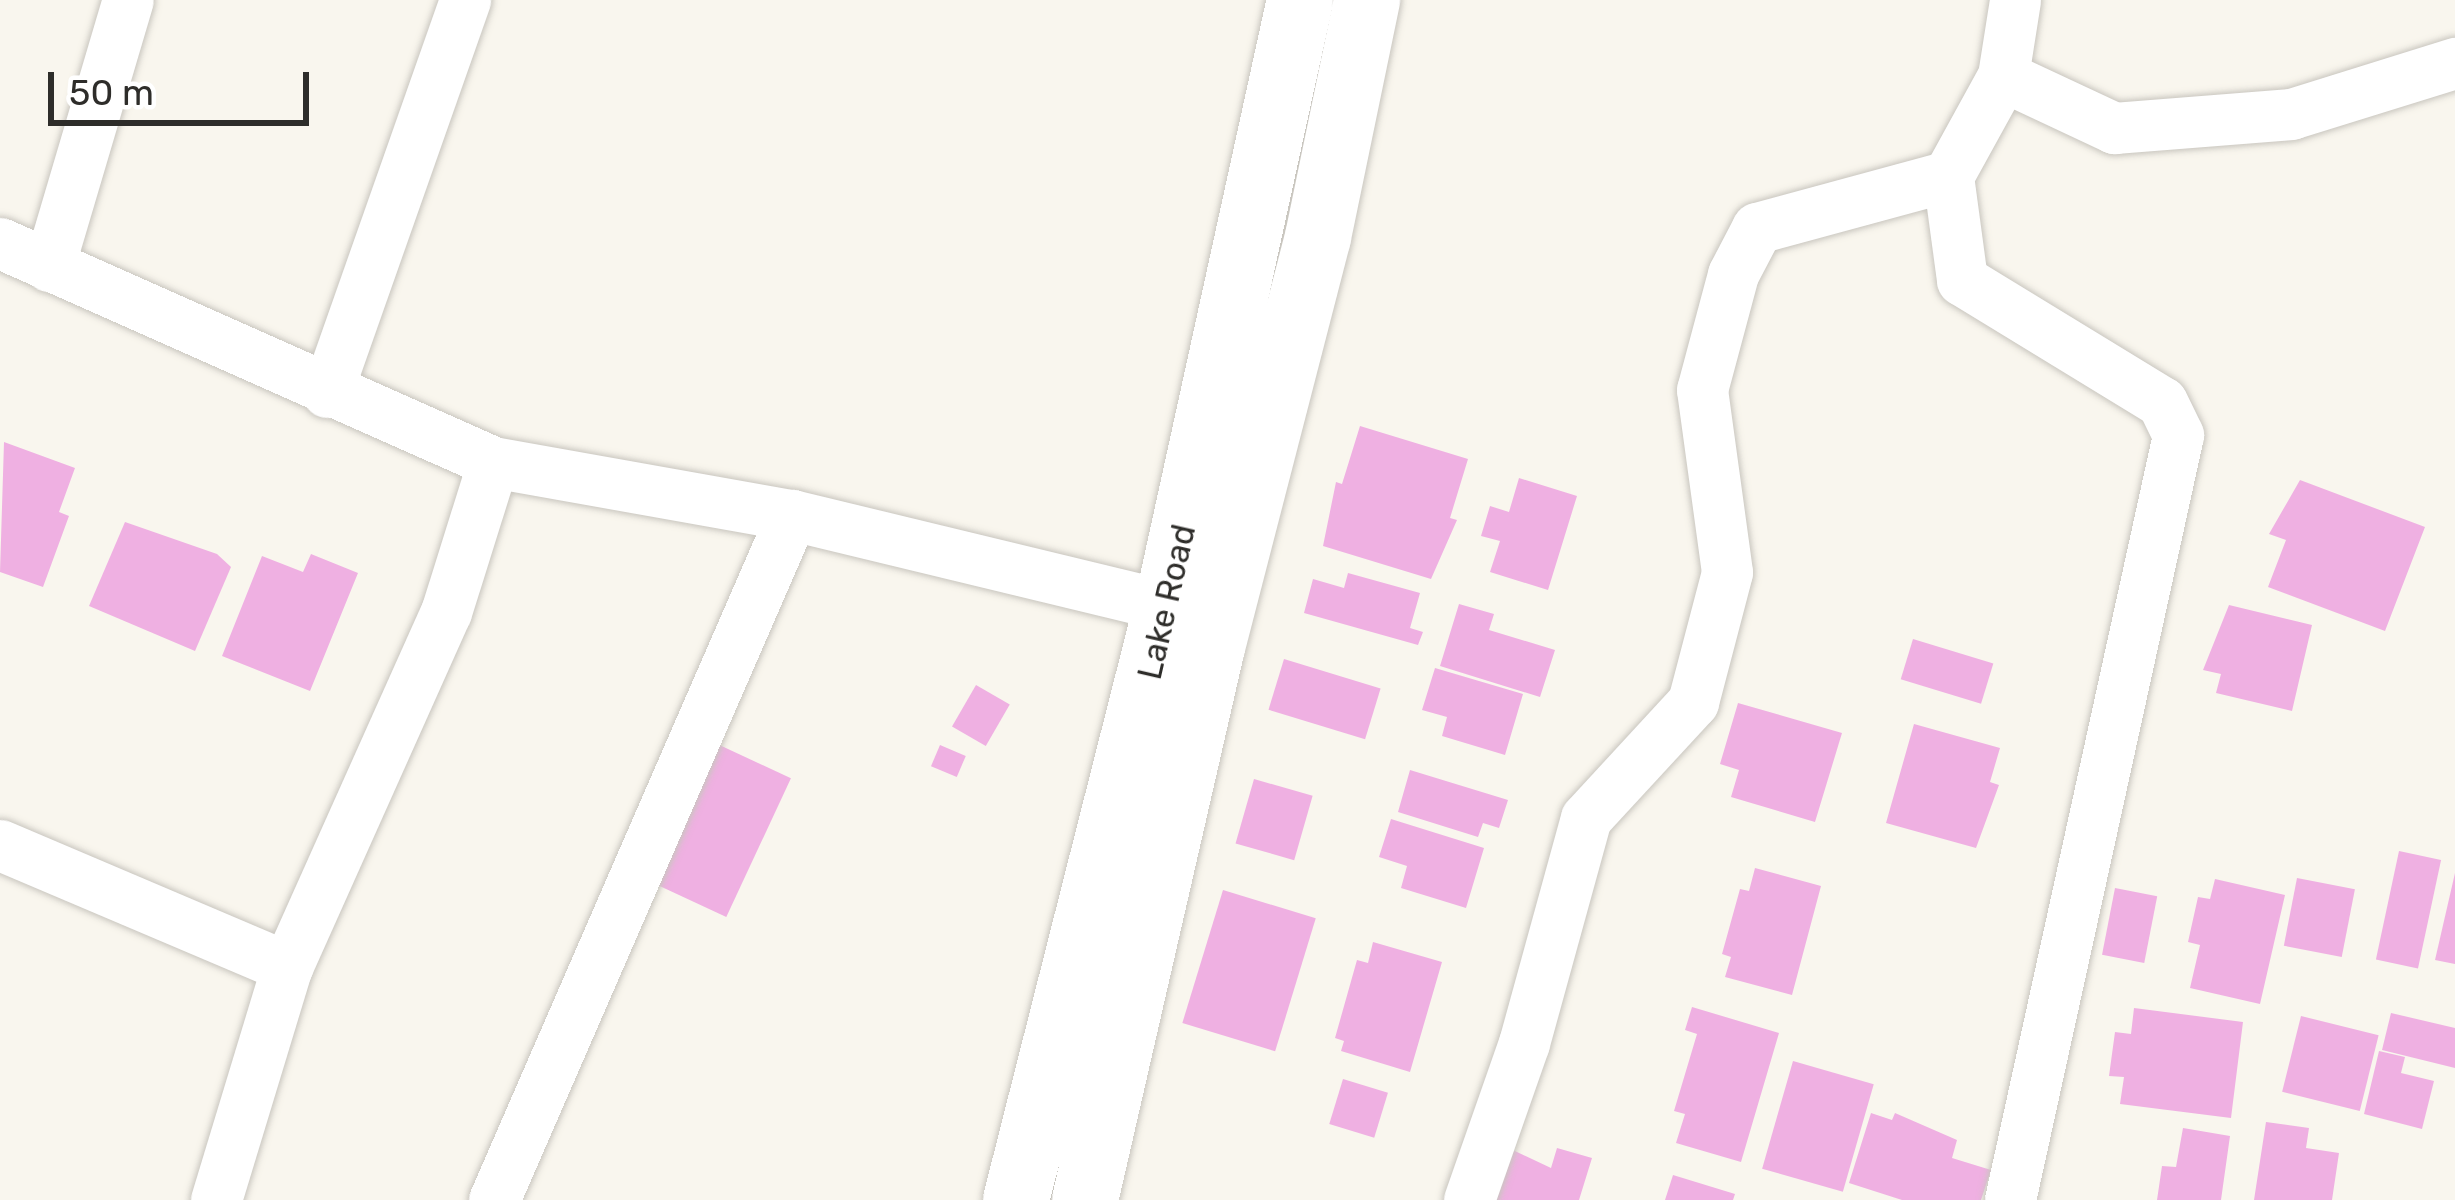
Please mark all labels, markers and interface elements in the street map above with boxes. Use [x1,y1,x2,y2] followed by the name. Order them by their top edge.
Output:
[54,48,315,122] scale bar
[69,71,154,114] text: 50 m
[1130,521,1204,683] street label: Lake Road

